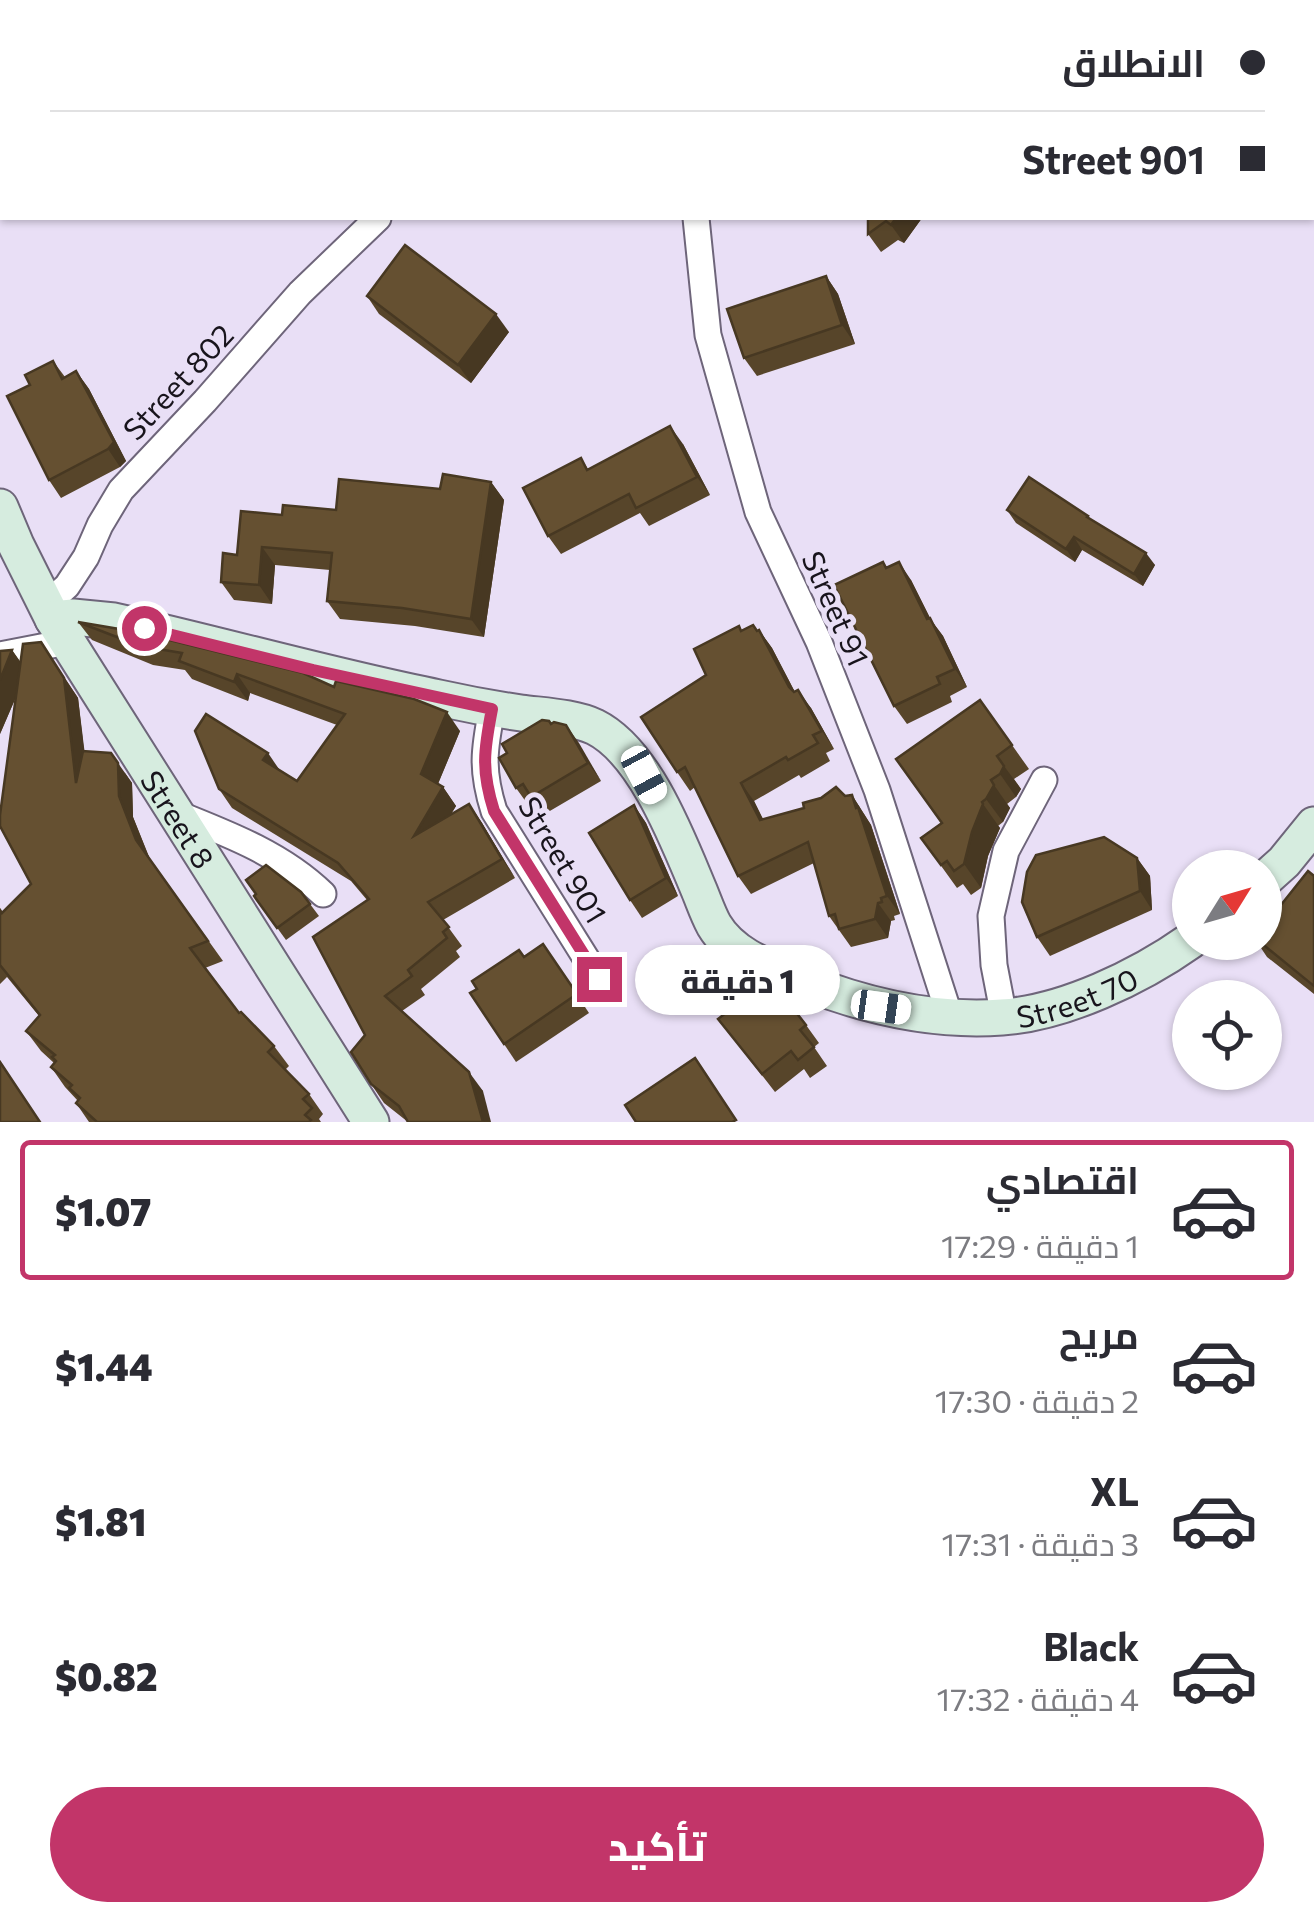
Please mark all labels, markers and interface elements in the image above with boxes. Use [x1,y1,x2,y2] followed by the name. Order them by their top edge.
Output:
[1062,38,1205,85] text: الانطلاق
[1022,135,1205,182] text: Street 901
[114,315,240,447] street label: Street 802
[795,545,879,671] street label: Street 91
[122,606,167,651] route start
[617,741,671,809] car
[134,763,224,874] street label: Street 8
[512,789,616,929] street label: Street 901
[1172,850,1282,960] north arrow
[1172,850,1282,1090] map controls
[634,944,839,1014] callout: 1 دقيقة
[577,957,622,1002] route end
[1013,958,1143,1034] street label: Street 70
[681,960,794,1000] text: 1 دقيقة
[1172,980,1282,1090] button: locate
[849,988,913,1026] car
[986,1155,1139,1202] text: اقتصادي
[1169,1165,1259,1255] icon: car
[55,1187,151,1234] text: $1.07
[941,1225,1139,1265] text: 1 دقيقة · 17:29
[1059,1310,1139,1357] text: مريح
[1169,1320,1259,1410] icon: car
[55,1342,153,1389] text: $1.44
[935,1380,1139,1420] text: 2 دقيقة · 17:30
[1090,1467,1139,1514] text: XL
[1169,1475,1259,1565] icon: car
[55,1497,147,1544] text: $1.81
[941,1523,1139,1563] text: 3 دقيقة · 17:31
[1043,1622,1139,1669] text: Black
[1169,1630,1259,1720] icon: car
[55,1652,158,1699] text: $0.82
[937,1678,1139,1718] text: 4 دقيقة · 17:32
[50,1787,1264,1902] button: تأكيد

